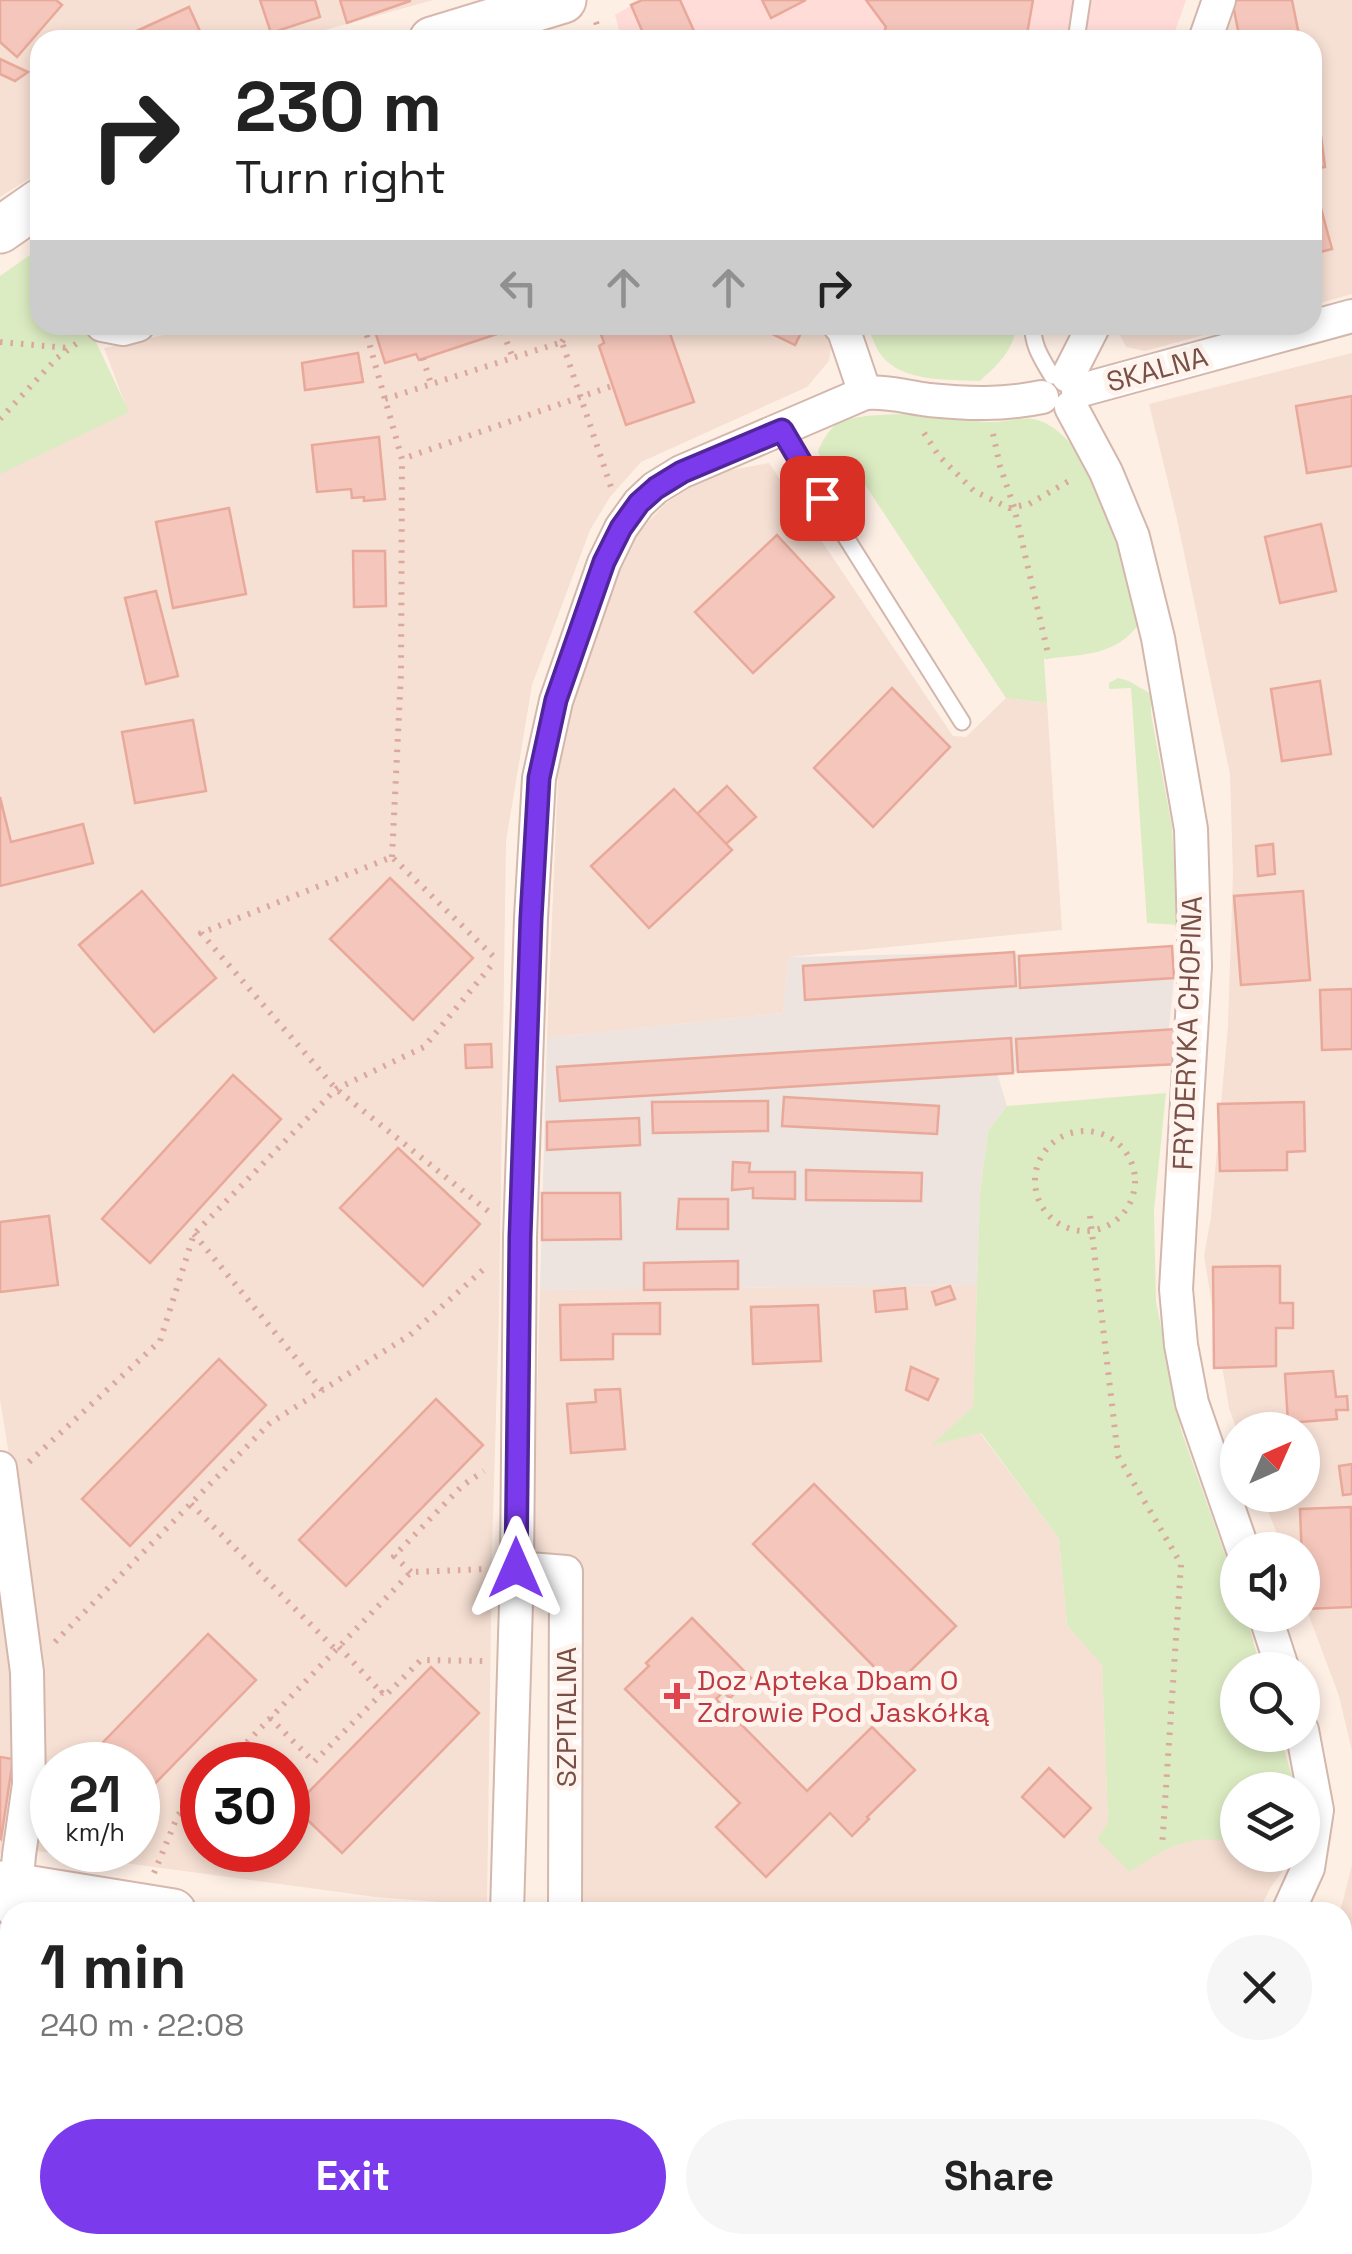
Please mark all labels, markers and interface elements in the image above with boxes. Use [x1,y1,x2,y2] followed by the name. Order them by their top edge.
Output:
[235,62,442,151] text: 230 m
[70,70,200,200] icon: right
[235,149,446,206] text: Turn right
[491,260,546,315] icon: left
[596,260,651,315] icon: ahead
[701,260,756,315] icon: ahead
[806,260,861,315] icon: right
[1102,338,1212,400] street label: SKALNA
[780,456,865,541] pin
[795,471,850,526] icon: arrive
[1164,895,1210,1171] street label: FRYDERYKA CHOPINA
[1220,1412,1320,1512] north arrow
[1220,1412,1320,1872] map controls
[464,1516,568,1620] position arrow
[1220,1532,1320,1632] button: sound
[548,1647,584,1787] street label: SZPITALNA
[1220,1652,1320,1752] button: search
[697,1662,989,1730] place label: Doz Apteka Dbam O Zdrowie Pod Jaskółką
[666,1685,688,1707] marker: Doz Apteka Dbam O Zdrowie Pod Jaskółką
[180,1742,310,1872] speed limit sign: 30
[69,1763,121,1827] text: 21
[1220,1772,1320,1872] button: layers
[65,1816,125,1848] text: km/h
[40,1929,187,2006] text: 1 min
[1207,1935,1312,2040] button: close
[40,2005,244,2045] text: 240 m · 22:08
[40,2119,666,2234] button: Exit
[686,2119,1312,2234] button: Share

